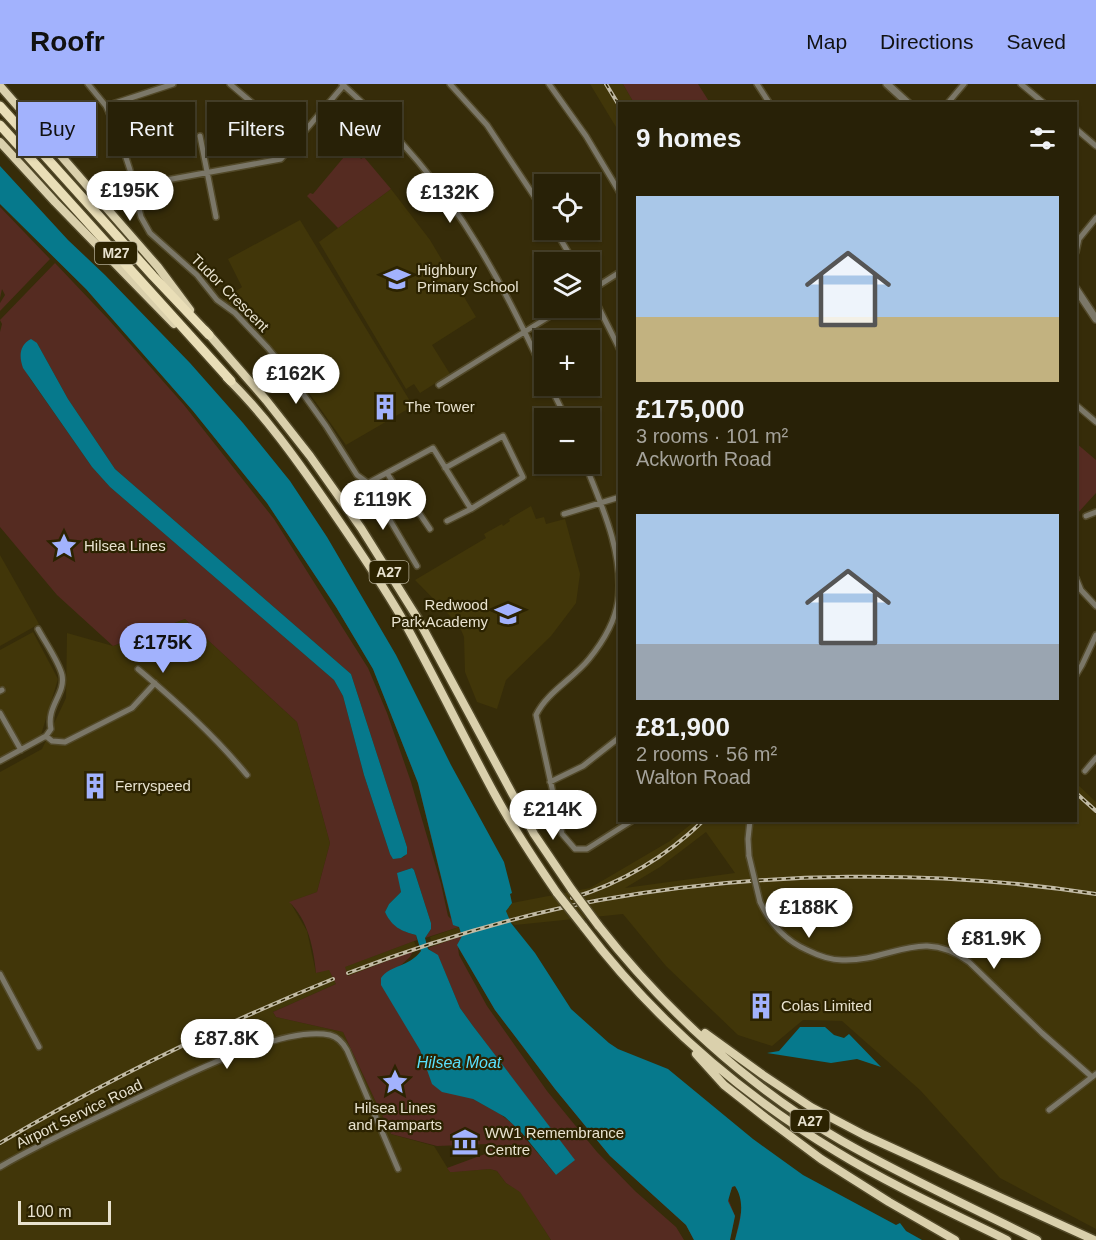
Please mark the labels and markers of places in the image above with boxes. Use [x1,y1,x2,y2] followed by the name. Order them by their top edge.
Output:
[88,171,172,222] pin: £195K
[408,173,492,224] pin: £132K
[417,261,519,295] place label: Highbury Primary School
[382,264,412,294] school or university icon: Highbury Primary School
[254,354,338,405] pin: £162K
[370,392,400,422] building icon: The Tower
[405,398,475,415] place label: The Tower
[341,480,425,531] pin: £119K
[49,531,79,561] place icon: Hilsea Lines
[84,537,166,554] place label: Hilsea Lines
[391,596,488,630] place label: Redwood Park Academy
[493,599,523,629] school or university icon: Redwood Park Academy
[121,623,205,674] pin: £175K
[80,771,110,801] building icon: Ferryspeed
[115,777,191,794] place label: Ferryspeed
[511,790,595,841] pin: £214K
[767,888,851,939] pin: £188K
[945,919,1043,970] pin: £81.9K
[746,991,776,1021] building icon: Colas Limited
[781,997,872,1014] place label: Colas Limited
[178,1019,276,1070] pin: £87.8K
[380,1067,410,1097] place icon: Hilsea Lines and Ramparts
[348,1099,442,1133] place label: Hilsea Lines and Ramparts
[485,1124,624,1158] place label: WW1 Remembrance Centre
[450,1127,480,1157] museum icon: WW1 Remembrance Centre

